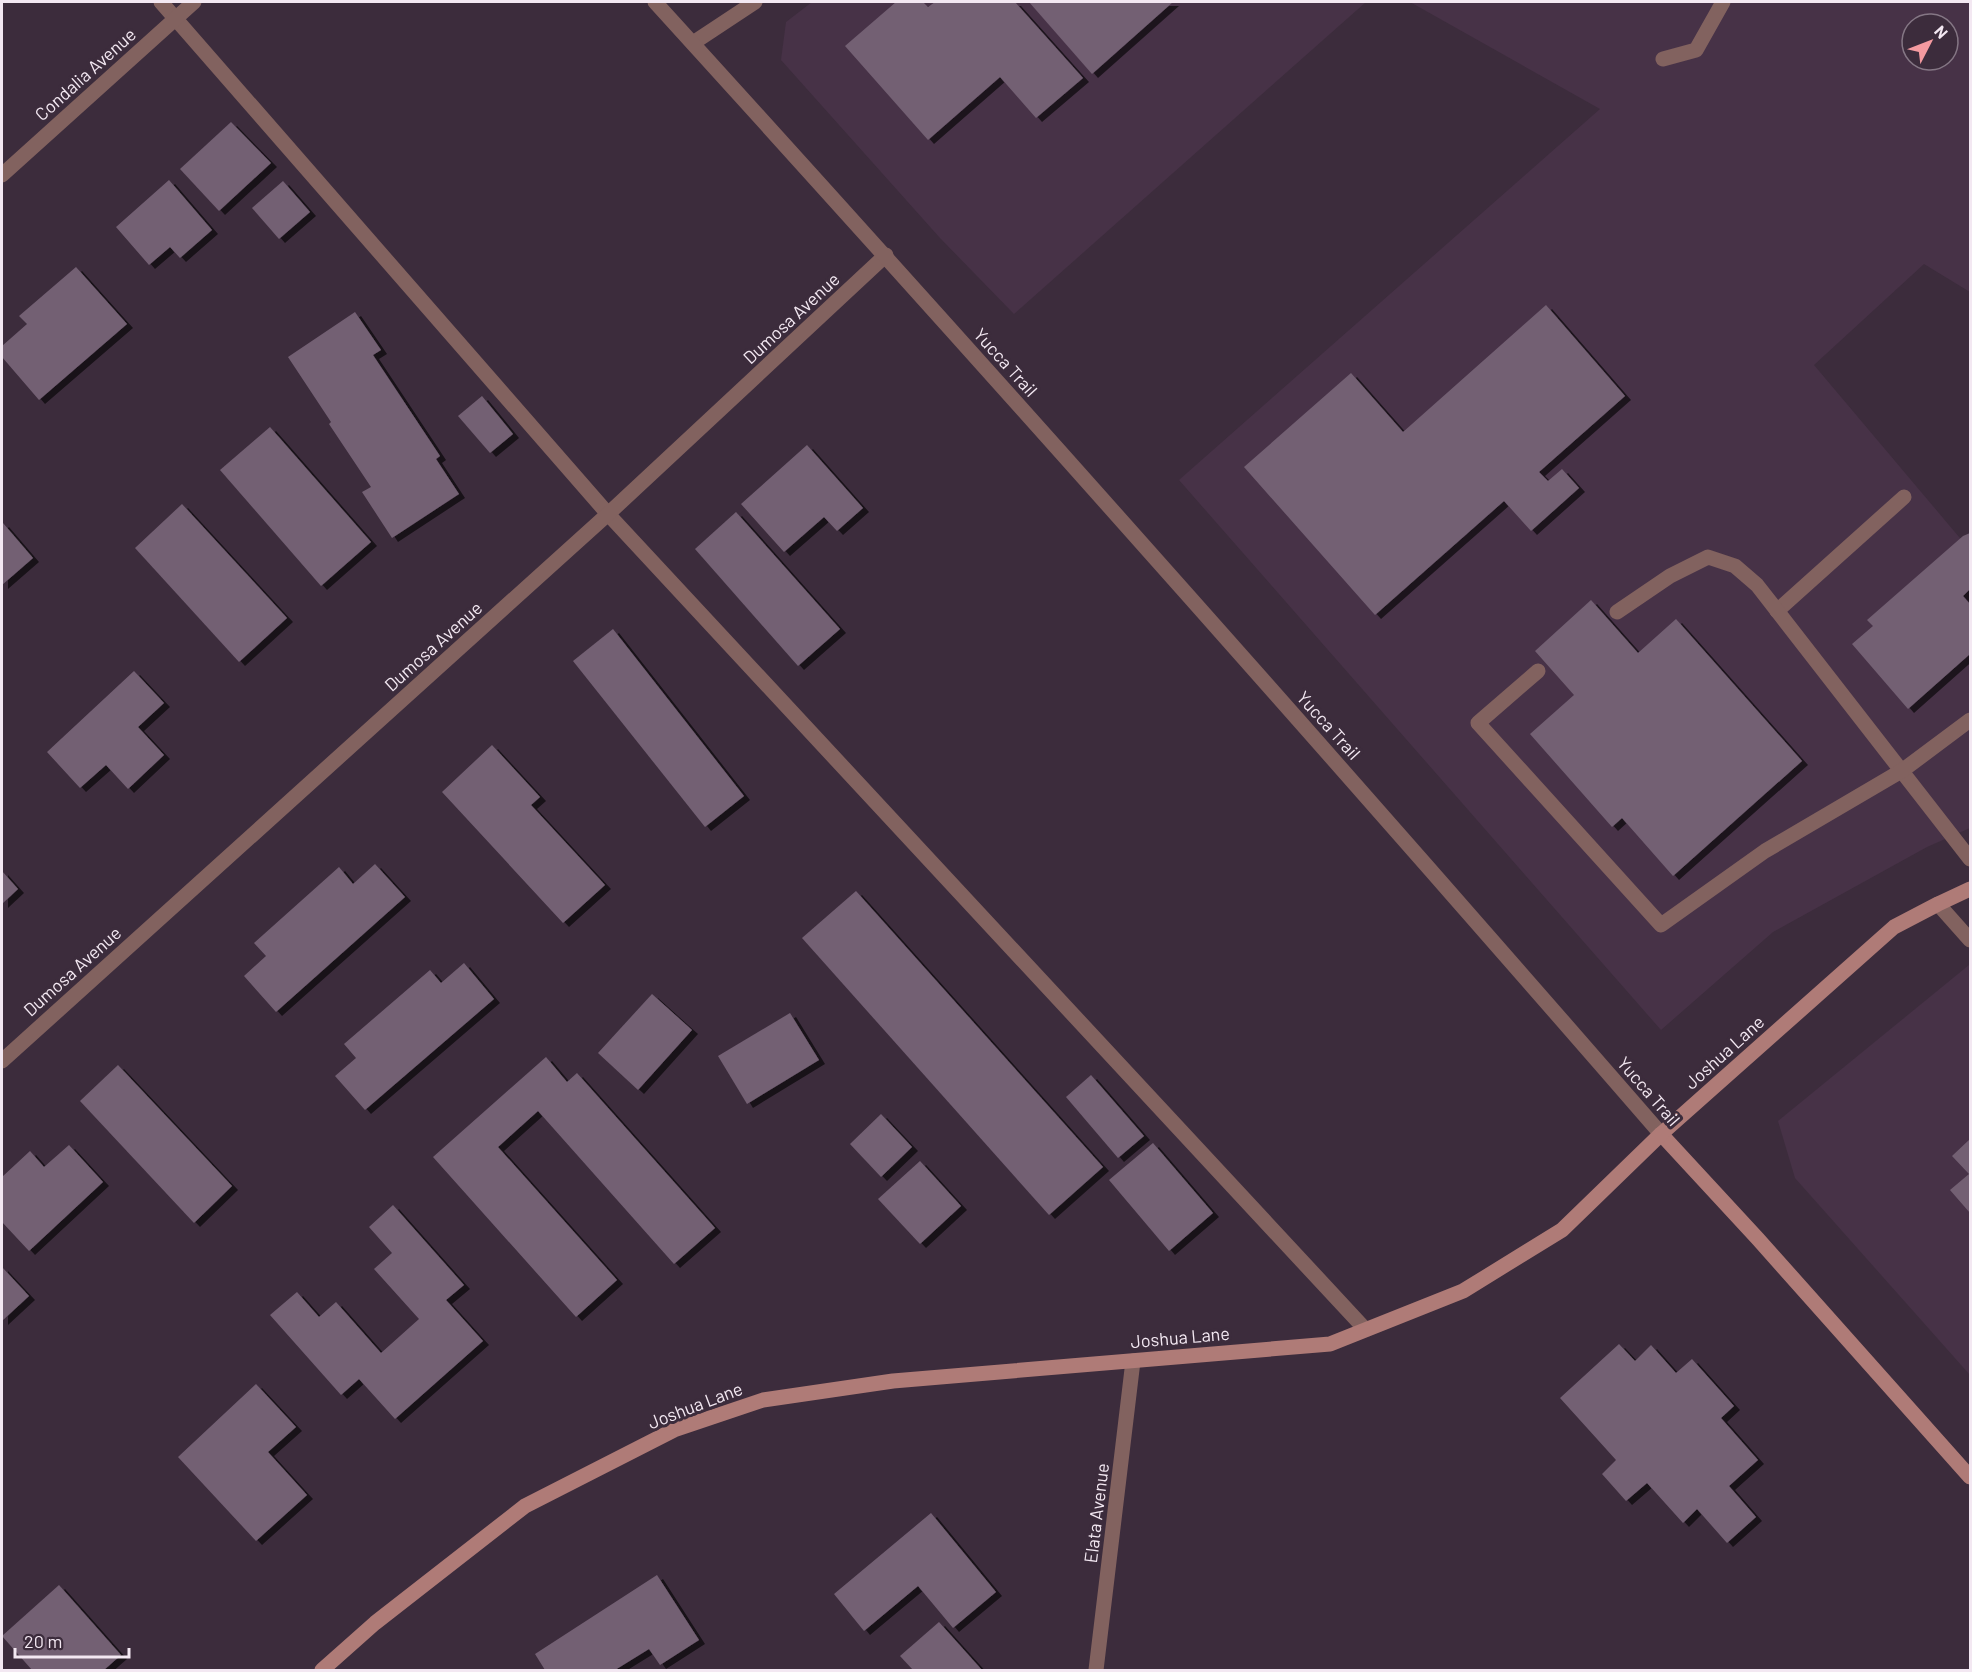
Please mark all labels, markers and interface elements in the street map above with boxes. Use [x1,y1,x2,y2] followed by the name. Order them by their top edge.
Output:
[1900,12,1960,72] north arrow
[1931,21,1952,42] text: N
[30,23,140,125] street label: Condalia Avenue
[738,268,844,368] street label: Dumosa Avenue
[970,323,1042,401] street label: Yucca Trail
[380,596,486,696] street label: Dumosa Avenue
[1293,686,1365,764] street label: Yucca Trail
[19,921,125,1021] street label: Dumosa Avenue
[1680,1011,1768,1093] street label: Joshua Lane
[1613,1052,1685,1130] street label: Yucca Trail
[1129,1322,1231,1352] street label: Joshua Lane
[645,1377,745,1433] street label: Joshua Lane
[1079,1462,1113,1564] street label: Elata Avenue
[15,1621,129,1659] scale bar
[24,1630,62,1652] text: 20 m

